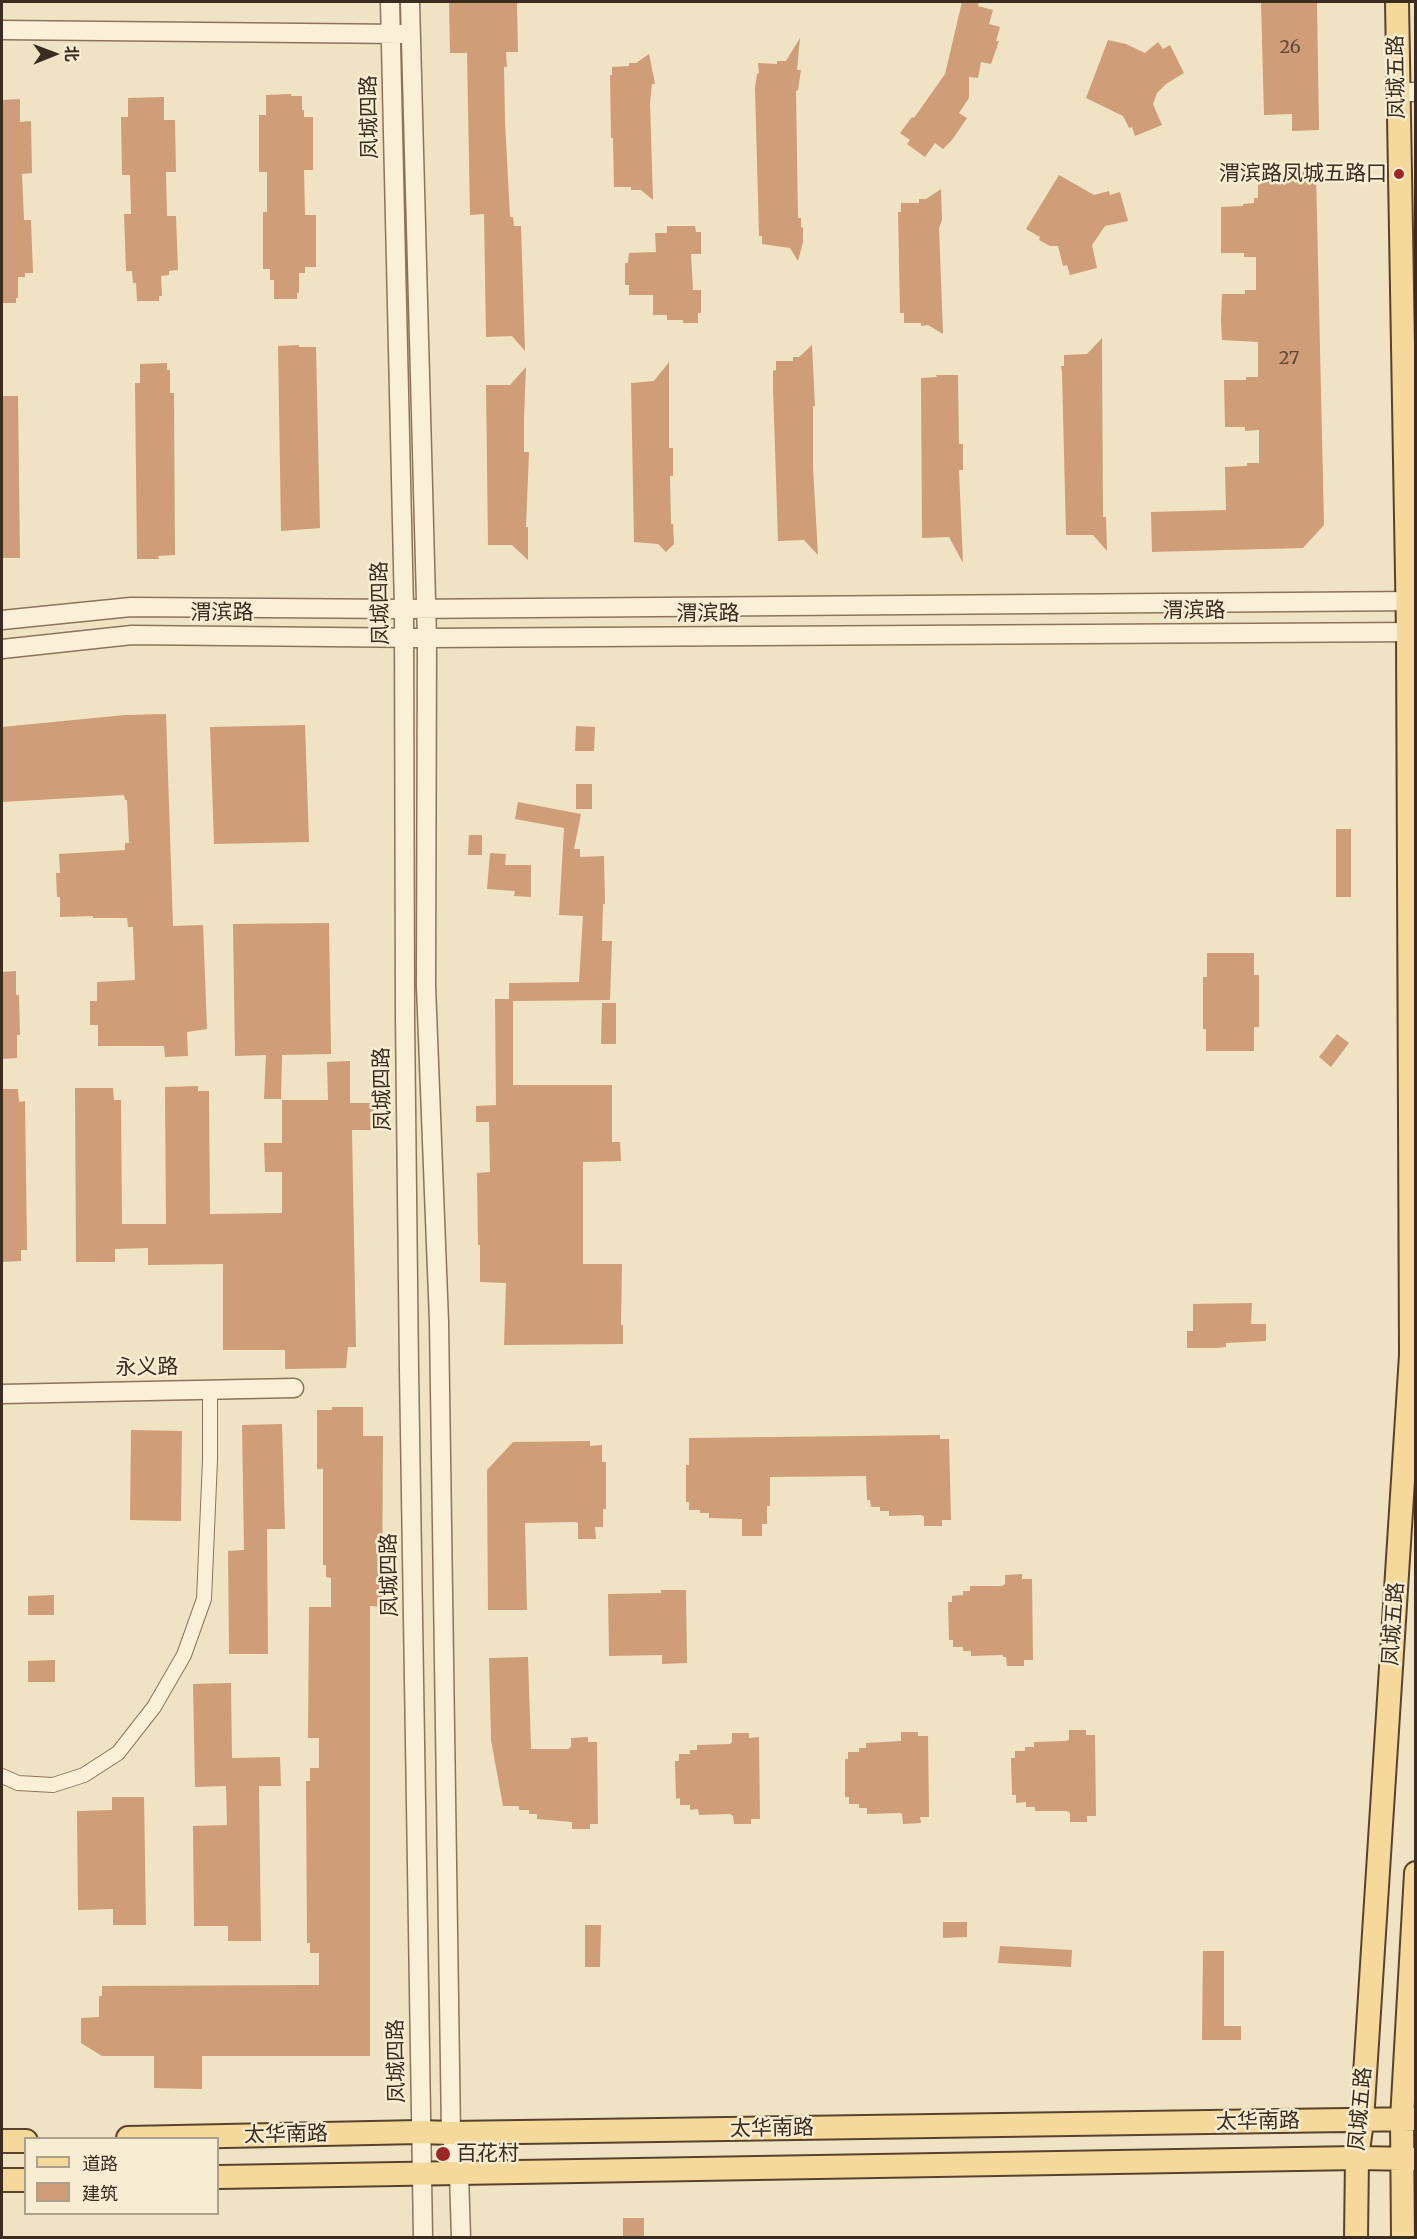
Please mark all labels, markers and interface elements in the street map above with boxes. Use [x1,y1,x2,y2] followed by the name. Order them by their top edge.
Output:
[24,24,84,84] north arrow
[1384,35,1410,119] street label: 凤城五路
[1279,37,1301,59] house number: 26
[62,45,82,62] text: 北
[357,75,383,159] street label: 凤城四路
[1219,161,1387,187] place label: 渭滨路凤城五路口
[1392,167,1406,181] marker: 渭滨路凤城五路口
[1279,348,1299,370] house number: 27
[368,561,394,645] street label: 凤城四路
[1163,598,1225,624] street label: 渭滨路
[191,600,253,626] street label: 渭滨路
[677,601,739,627] street label: 渭滨路
[370,1047,396,1131] street label: 凤城四路
[115,1355,179,1381] street label: 永义路
[377,1533,403,1617] street label: 凤城四路
[1379,1581,1409,1667] street label: 凤城五路
[384,2019,410,2103] street label: 凤城四路
[1345,2066,1377,2152] street label: 凤城五路
[1216,2109,1300,2135] street label: 太华南路
[730,2116,814,2142] street label: 太华南路
[244,2122,328,2148] street label: 太华南路
[24,2137,219,2215] legend
[456,2141,519,2167] place label: 百花村
[434,2145,452,2163] marker: 百花村
[82,2152,118,2175] text: 道路
[82,2182,118,2205] text: 建筑

